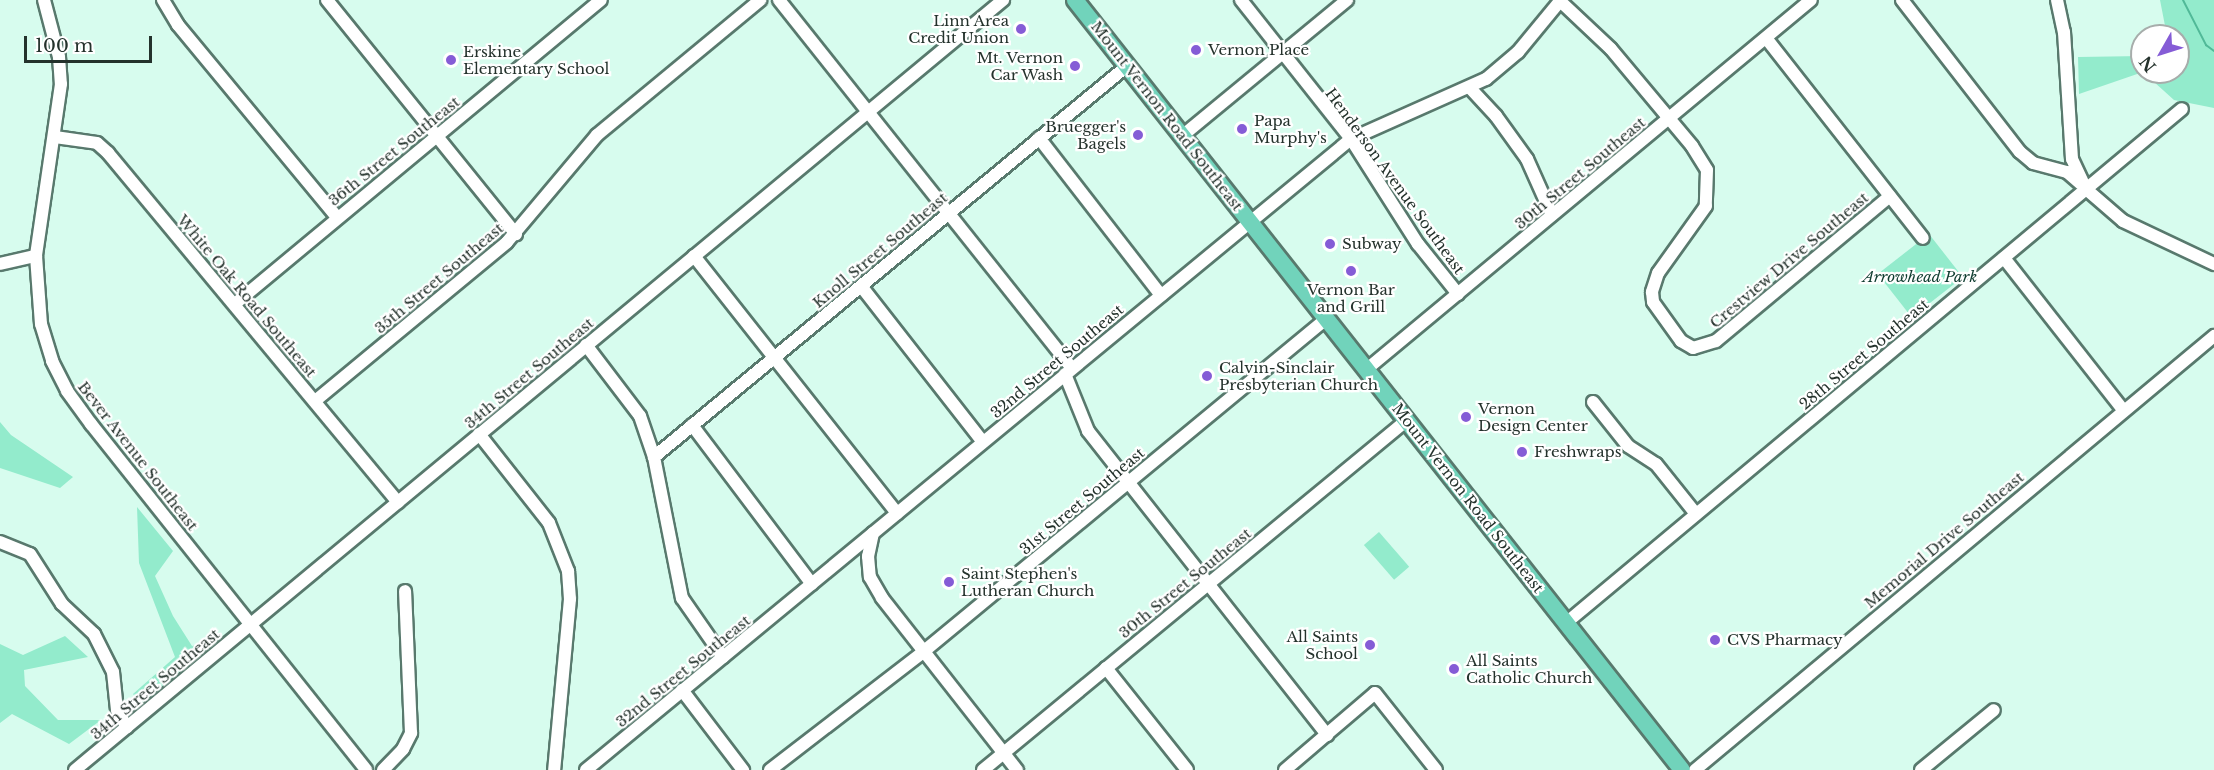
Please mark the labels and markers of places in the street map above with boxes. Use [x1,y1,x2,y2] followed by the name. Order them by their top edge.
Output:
[908,11,1009,46] place label: Linn Area Credit Union
[1014,22,1028,36] marker: Linn Area Credit Union
[1208,41,1309,59] place label: Vernon Place
[463,42,610,77] place label: Erskine Elementary School
[1189,43,1203,57] marker: Vernon Place
[976,48,1063,83] place label: Mt. Vernon Car Wash
[444,53,458,67] marker: Erskine Elementary School
[1068,59,1082,73] marker: Mt. Vernon Car Wash
[1254,111,1327,146] place label: Papa Murphy's
[1045,117,1126,152] place label: Bruegger's Bagels
[1235,122,1249,136] marker: Papa Murphy's
[1131,128,1145,142] marker: Bruegger's Bagels
[1342,235,1401,253] place label: Subway
[1323,237,1337,251] marker: Subway
[1344,264,1358,278] marker: Vernon Bar and Grill
[1307,280,1395,315] place label: Vernon Bar and Grill
[1219,358,1378,393] place label: Calvin-Sinclair Presbyterian Church
[1200,369,1214,383] marker: Calvin-Sinclair Presbyterian Church
[1478,399,1588,434] place label: Vernon Design Center
[1459,410,1473,424] marker: Vernon Design Center
[1534,443,1622,461] place label: Freshwraps
[1515,445,1529,459] marker: Freshwraps
[961,564,1094,599] place label: Saint Stephen's Lutheran Church
[942,575,956,589] marker: Saint Stephen's Lutheran Church
[1286,627,1358,662] place label: All Saints School
[1727,631,1843,649] place label: CVS Pharmacy
[1708,633,1722,647] marker: CVS Pharmacy
[1363,638,1377,652] marker: All Saints School
[1466,651,1592,686] place label: All Saints Catholic Church
[1447,662,1461,676] marker: All Saints Catholic Church

